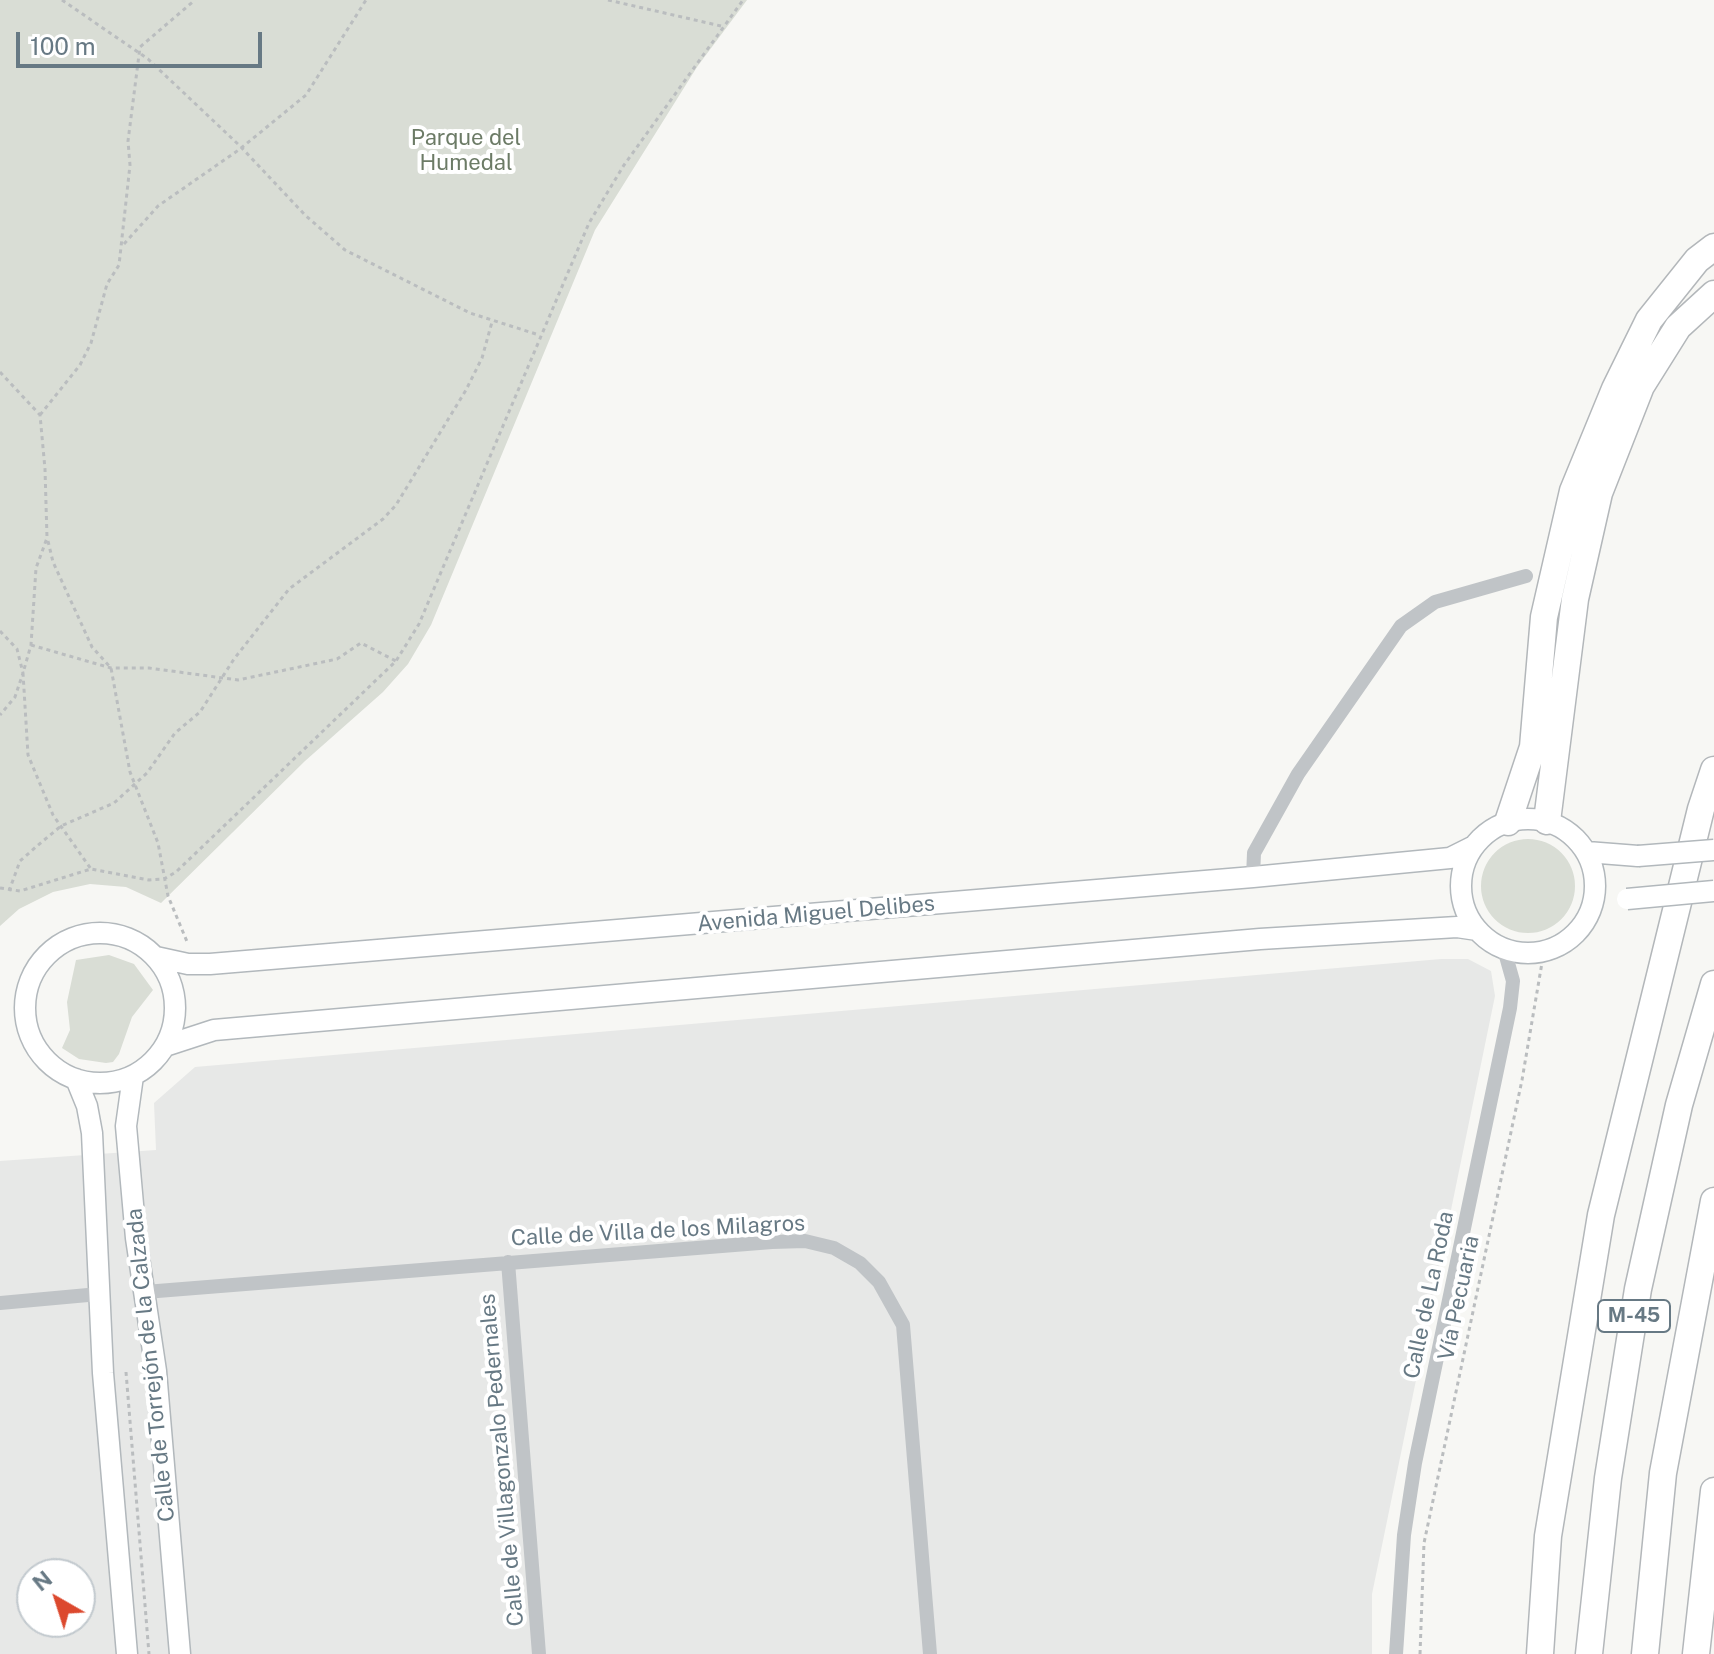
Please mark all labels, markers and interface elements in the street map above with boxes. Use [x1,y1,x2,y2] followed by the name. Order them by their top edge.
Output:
[20,16,266,66] scale bar
[30,32,96,60] text: 100 m
[411,125,521,176] park label: Parque del Humedal
[696,890,936,938] street label: Avenida Miguel Delibes
[121,1207,181,1523] street label: Calle de Torrejón de la Calzada
[1398,1209,1460,1381] street label: Calle de La Roda
[510,1210,806,1252] street label: Calle de Villa de los Milagros
[1433,1233,1485,1363] street label: Vía Pecuaria
[474,1293,530,1627] street label: Calle de Villagonzalo Pedernales
[1598,1300,1670,1332] road number: M-45
[16,1558,96,1638] north arrow
[27,1565,57,1596] text: N

